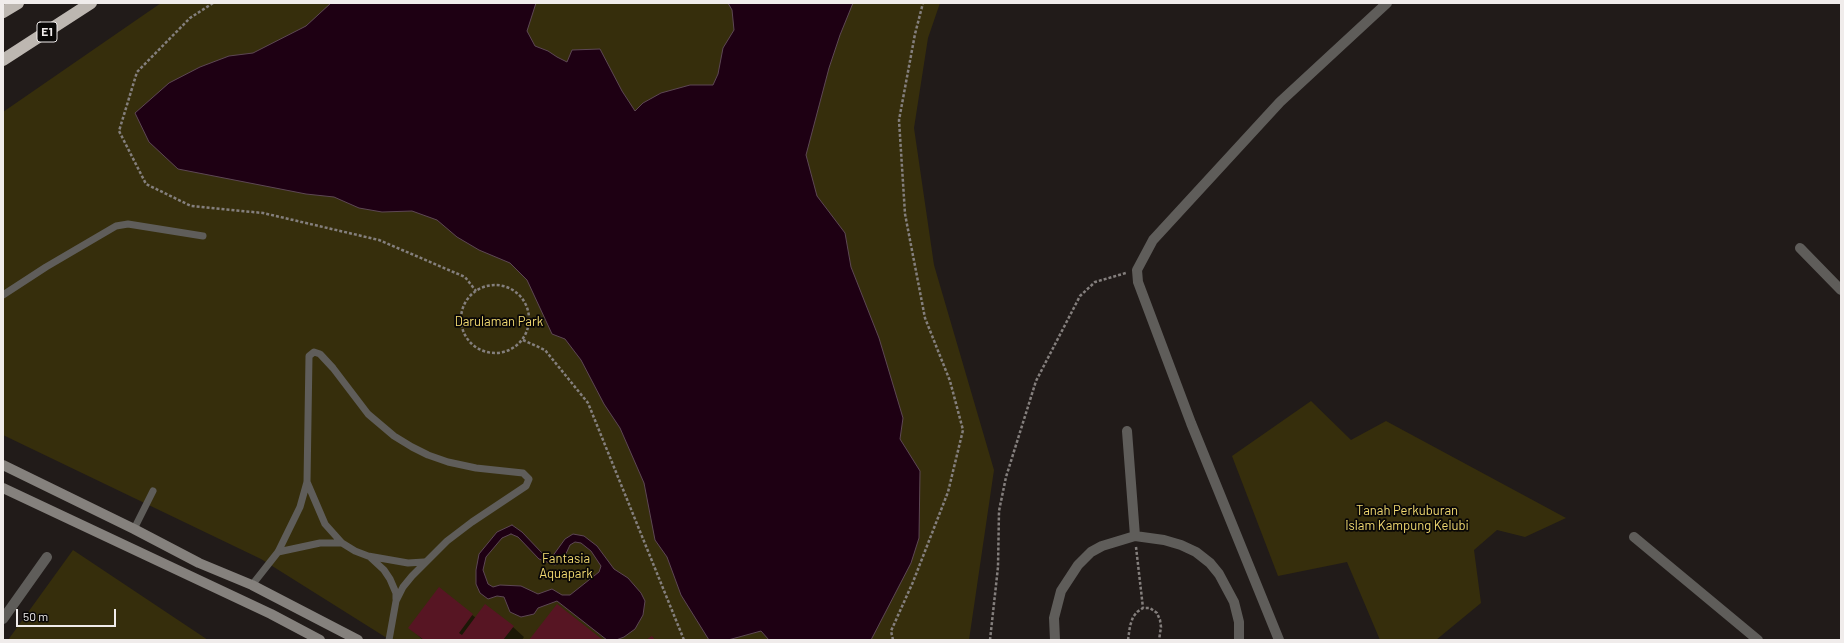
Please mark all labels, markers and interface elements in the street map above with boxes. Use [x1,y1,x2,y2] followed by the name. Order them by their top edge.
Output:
[37,22,57,42] road number: E1
[455,314,543,330] park label: Darulaman Park
[1345,503,1469,534] park label: Tanah Perkuburan Islam Kampung Kelubi
[539,551,593,582] park label: Fantasia Aquapark
[18,601,118,627] scale bar
[23,609,48,623] text: 50 m

